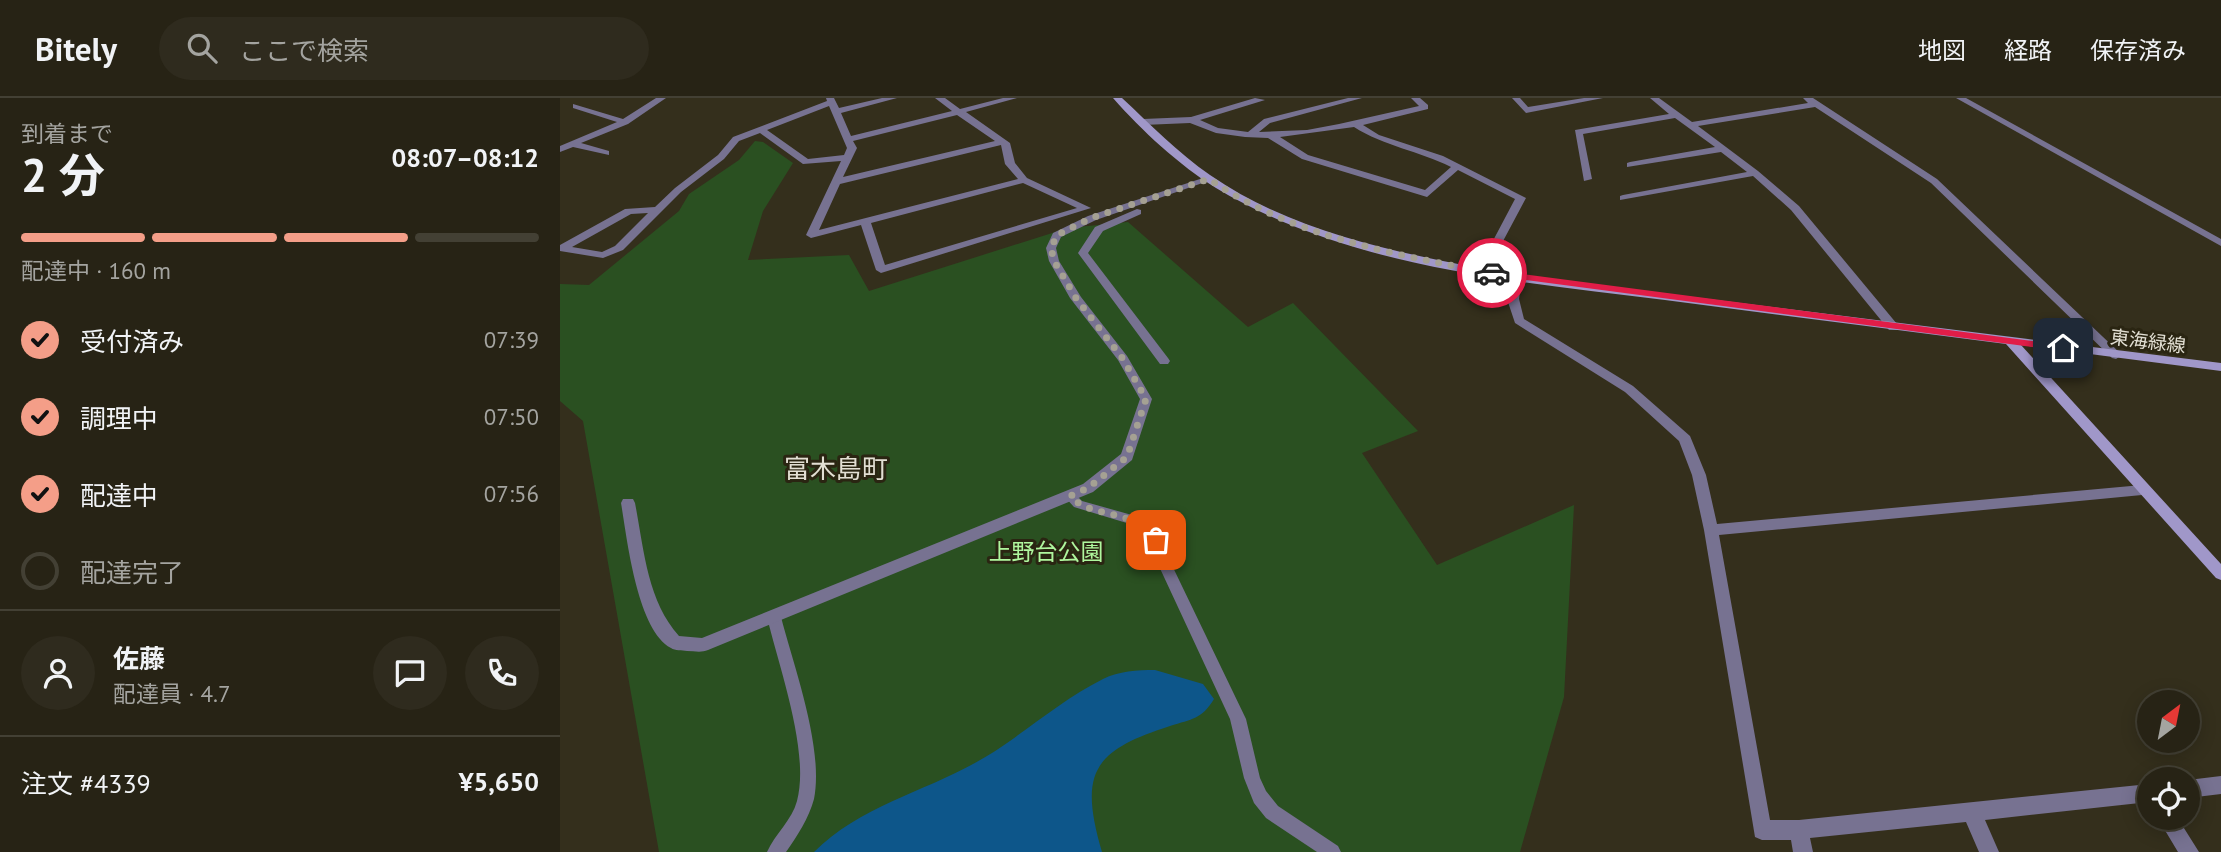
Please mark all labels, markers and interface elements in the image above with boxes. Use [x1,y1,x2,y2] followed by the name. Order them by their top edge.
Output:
[159,17,649,80] search box
[35,27,117,70] text: Bitely
[183,29,221,67] icon: search
[239,34,369,67] text: ここで検索
[1918,35,1966,66] text: 地図
[2004,35,2052,66] text: 経路
[2090,35,2186,66] text: 保存済み
[21,119,113,148] text: 到着まで
[392,141,539,174] text: 08:07–08:12
[21,145,105,205] text: 2 分
[1457,238,1527,308] courier
[1473,254,1511,292] icon: car
[21,256,171,285] text: 配達中 · 160 m
[2033,318,2093,378] pin
[21,321,59,359] icon: check
[2109,324,2187,358] street label: 東海緑線
[80,325,184,358] text: 受付済み
[484,325,539,354] text: 07:39
[2044,329,2082,367] icon: home
[21,398,59,436] icon: check
[80,402,158,435] text: 調理中
[484,402,539,431] text: 07:50
[784,452,888,485] district label: 富木島町
[21,475,59,513] icon: check
[80,479,158,512] text: 配達中
[484,479,539,508] text: 07:56
[1126,510,1186,570] pin
[1137,521,1175,559] icon: bag
[989,537,1104,566] park label: 上野台公園
[80,556,184,589] text: 配達完了
[21,636,95,710] button: person
[373,636,447,710] button: chat
[465,636,539,710] button: phone
[113,642,165,675] text: 佐藤
[113,679,230,708] text: 配達員 · 4.7
[2137,690,2200,752] north arrow
[2137,690,2200,830] map controls
[459,765,539,798] text: ¥5,650
[21,767,151,800] text: 注文 #4339
[2137,767,2200,830] button: locate

